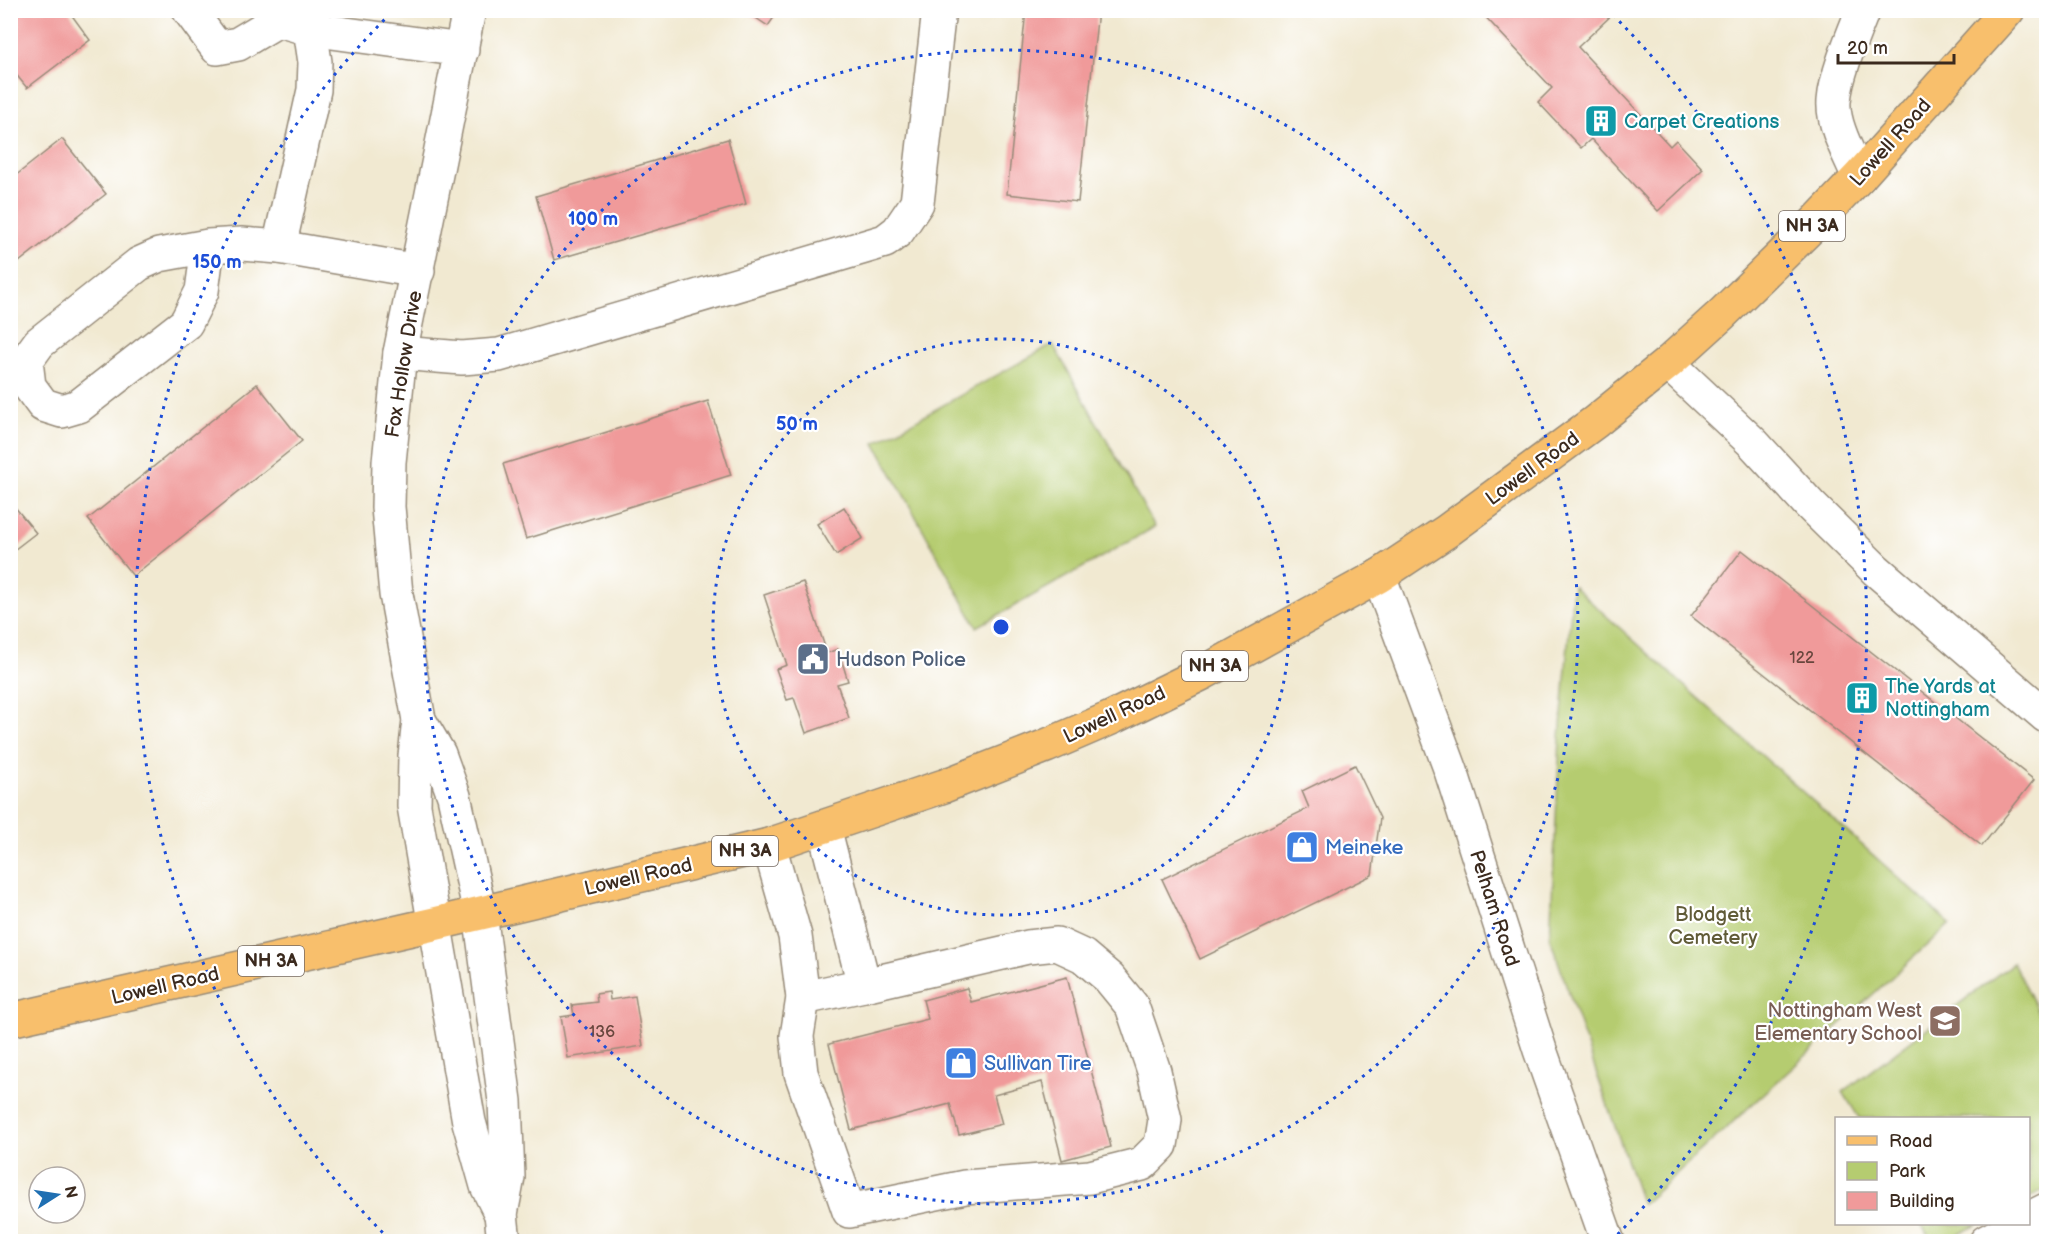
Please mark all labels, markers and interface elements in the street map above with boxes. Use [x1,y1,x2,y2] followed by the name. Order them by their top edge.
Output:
[1838,27,1954,65] scale bar
[1847,38,1888,59] text: 20 m
[1845,94,1936,192] street label: Lowell Road
[1583,103,1619,139] building icon: Carpet Creations
[1624,110,1779,134] place label: Carpet Creations
[568,209,618,230] text: 100 m
[1779,211,1845,241] road number: NH 3A
[192,252,242,273] text: 150 m
[381,289,427,439] street label: Fox Hollow Drive
[776,414,818,435] text: 50 m
[1481,427,1584,511] street label: Lowell Road
[991,617,1011,637] centre of rings
[795,641,831,677] public building icon: Hudson Police
[836,648,966,672] place label: Hudson Police
[1789,649,1815,668] house number: 122
[1182,651,1248,681] road number: NH 3A
[1885,675,1996,722] place label: The Yards at Nottingham
[1844,680,1880,716] building icon: The Yards at Nottingham
[1060,681,1169,749] street label: Lowell Road
[1284,829,1320,865] shop icon: Meineke
[712,836,778,866] road number: NH 3A
[1325,836,1403,860] place label: Meineke
[1464,847,1524,969] street label: Pelham Road
[582,853,694,901] street label: Lowell Road
[1668,903,1758,950] park label: Blodgett Cemetery
[238,946,304,976] road number: NH 3A
[109,962,221,1010] street label: Lowell Road
[1754,999,1922,1046] place label: Nottingham West Elementary School
[1927,1003,1963,1039] school or university icon: Nottingham West Elementary School
[589,1023,615,1042] house number: 136
[943,1045,979,1081] shop icon: Sullivan Tire
[984,1052,1092,1076] place label: Sullivan Tire
[1835,1117,2030,1225] legend
[1889,1131,1933,1152] text: Road
[1889,1161,1925,1182] text: Park
[27,1165,87,1225] north arrow
[60,1184,81,1200] text: N
[1889,1191,1955,1212] text: Building

